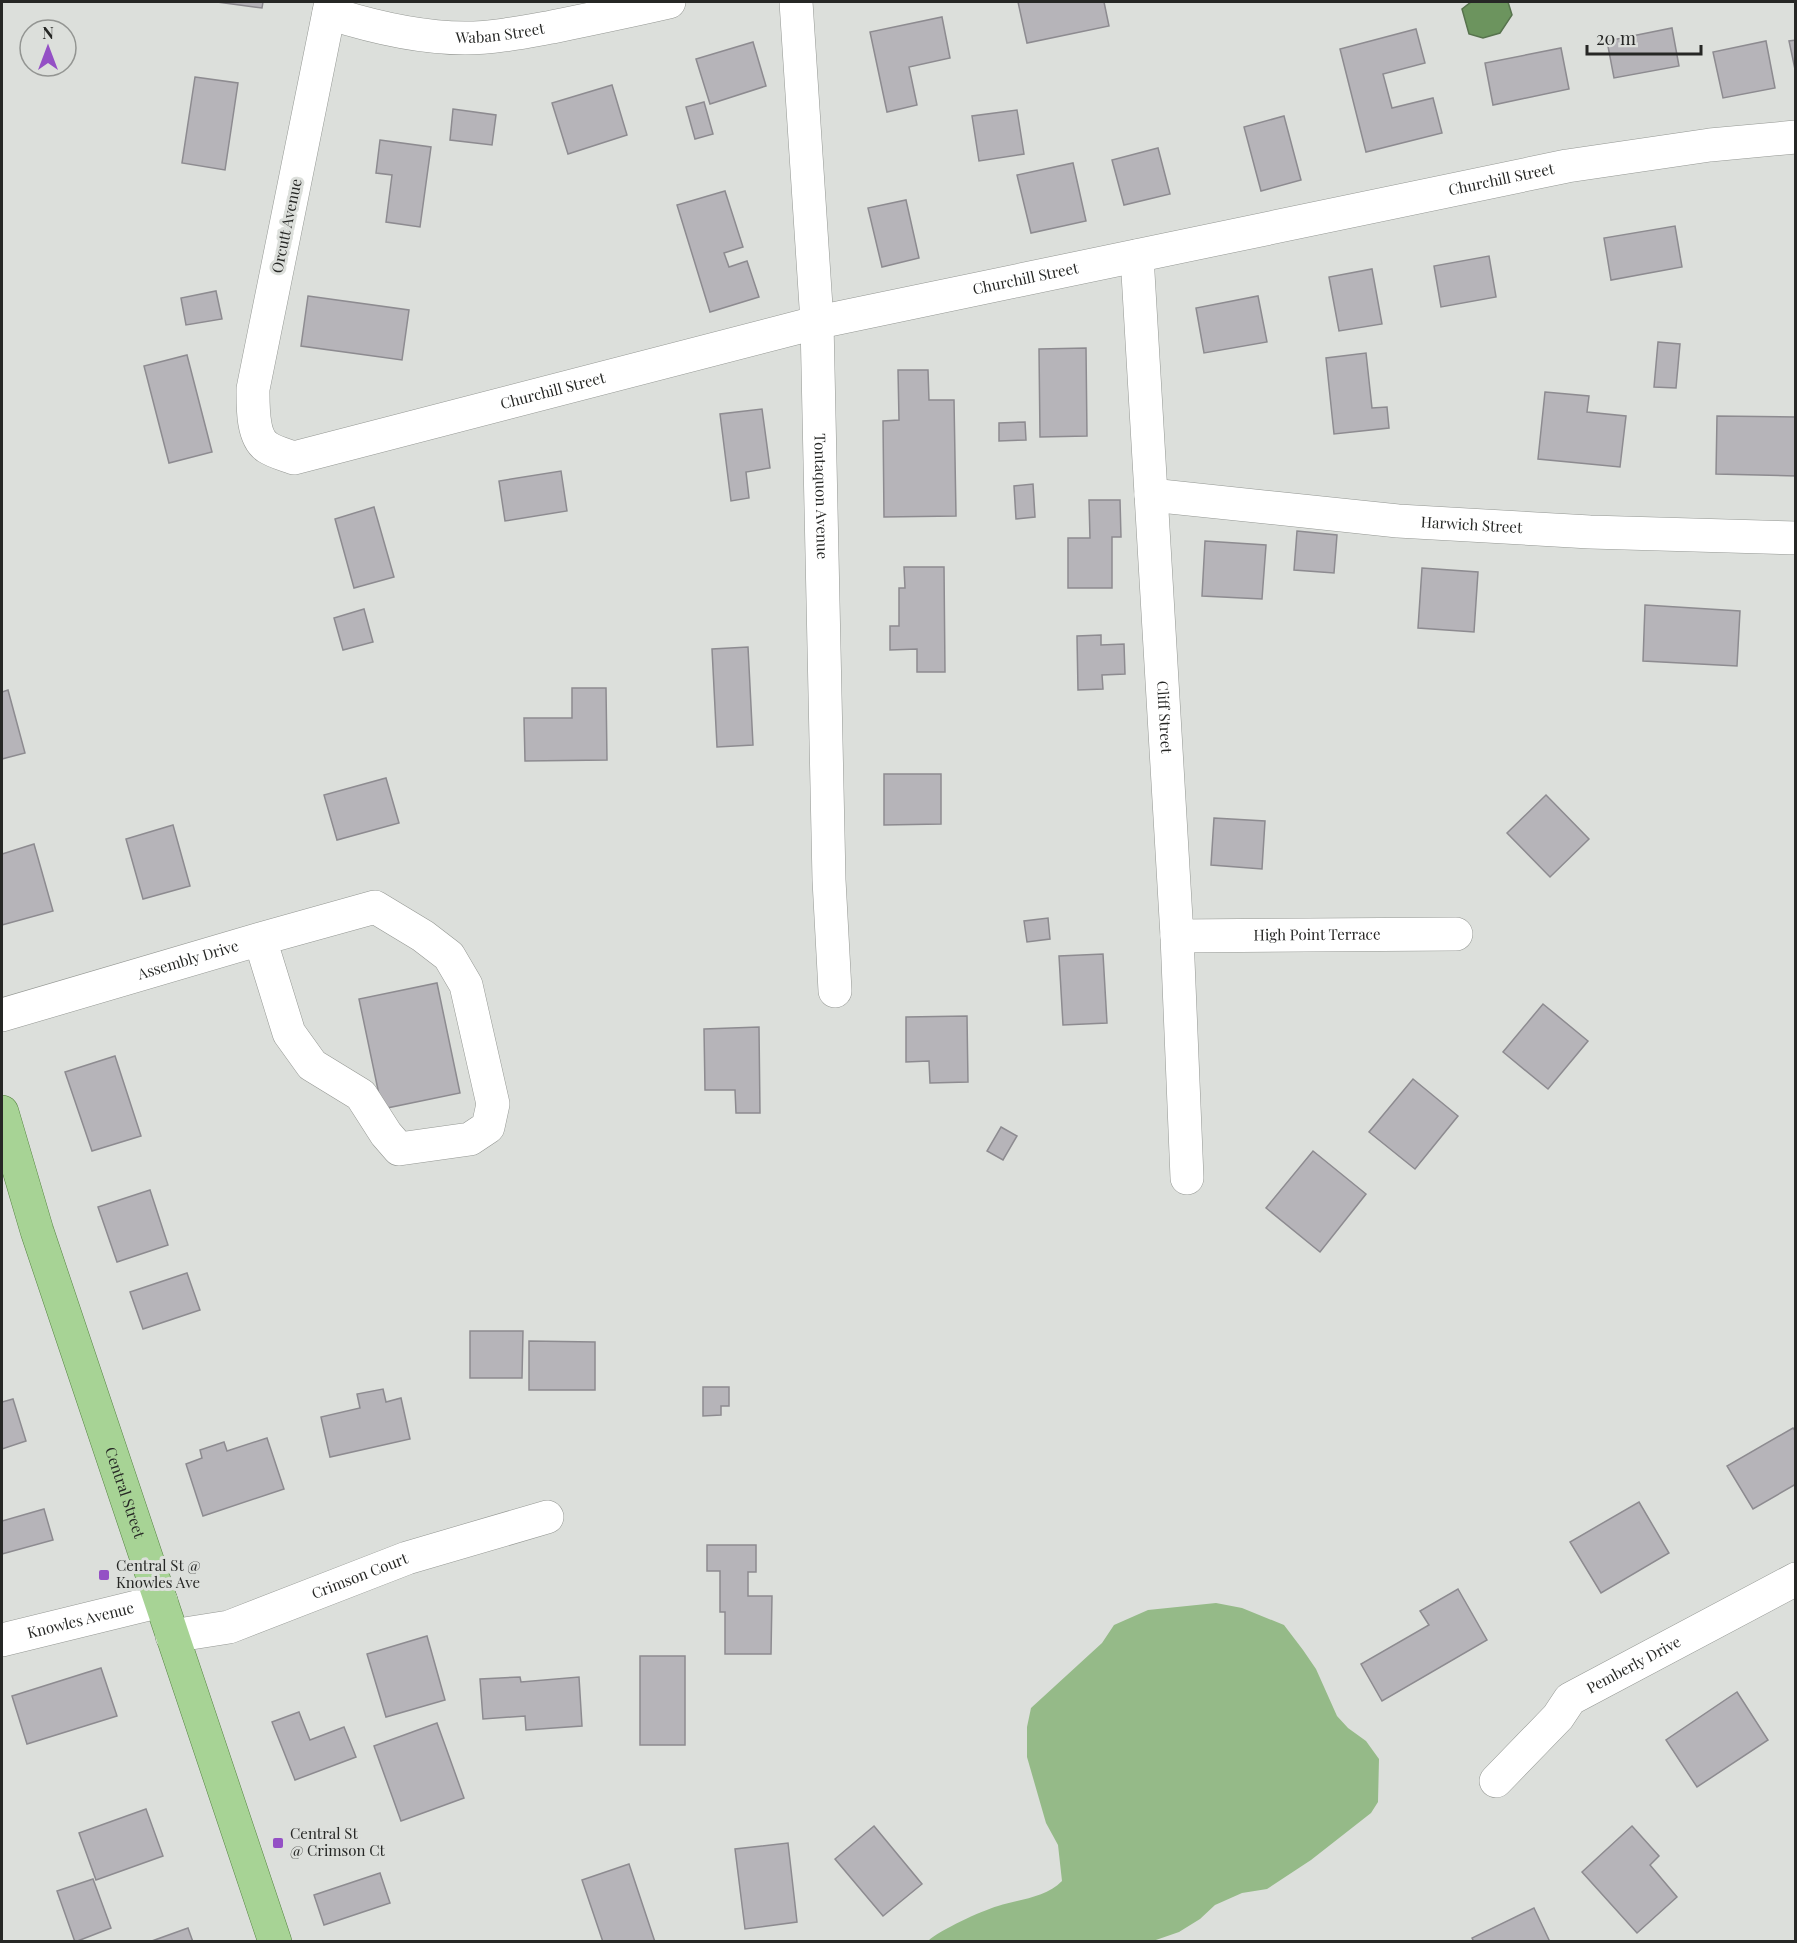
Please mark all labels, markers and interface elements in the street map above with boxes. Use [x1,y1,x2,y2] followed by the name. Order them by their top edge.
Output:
[454,17,547,47] street label: Waban Street
[18,18,78,78] north arrow
[1587,18,1701,56] scale bar
[42,22,54,43] text: N
[1596,26,1636,50] text: 20 m
[1446,158,1556,199] street label: Churchill Street
[266,177,306,275] street label: Orcutt Avenue
[971,257,1081,299] street label: Churchill Street
[498,367,608,413] street label: Churchill Street
[810,433,833,559] street label: Tontaquon Avenue
[1420,511,1524,537] street label: Harwich Street
[1153,680,1177,755] street label: Cliff Street
[1253,924,1381,944] street label: High Point Terrace
[134,935,241,984] street label: Assembly Drive
[101,1444,150,1541] street label: Central Street
[308,1547,411,1603] street label: Crimson Court
[116,1555,200,1592] place label: Central St @ Knowles Ave
[97,1568,111,1582] marker: Central St @ Knowles Ave
[25,1597,136,1642] street label: Knowles Avenue
[1583,1631,1684,1697] street label: Pemberly Drive
[290,1823,386,1860] place label: Central St @ Crimson Ct
[271,1836,285,1850] marker: Central St @ Crimson Ct

